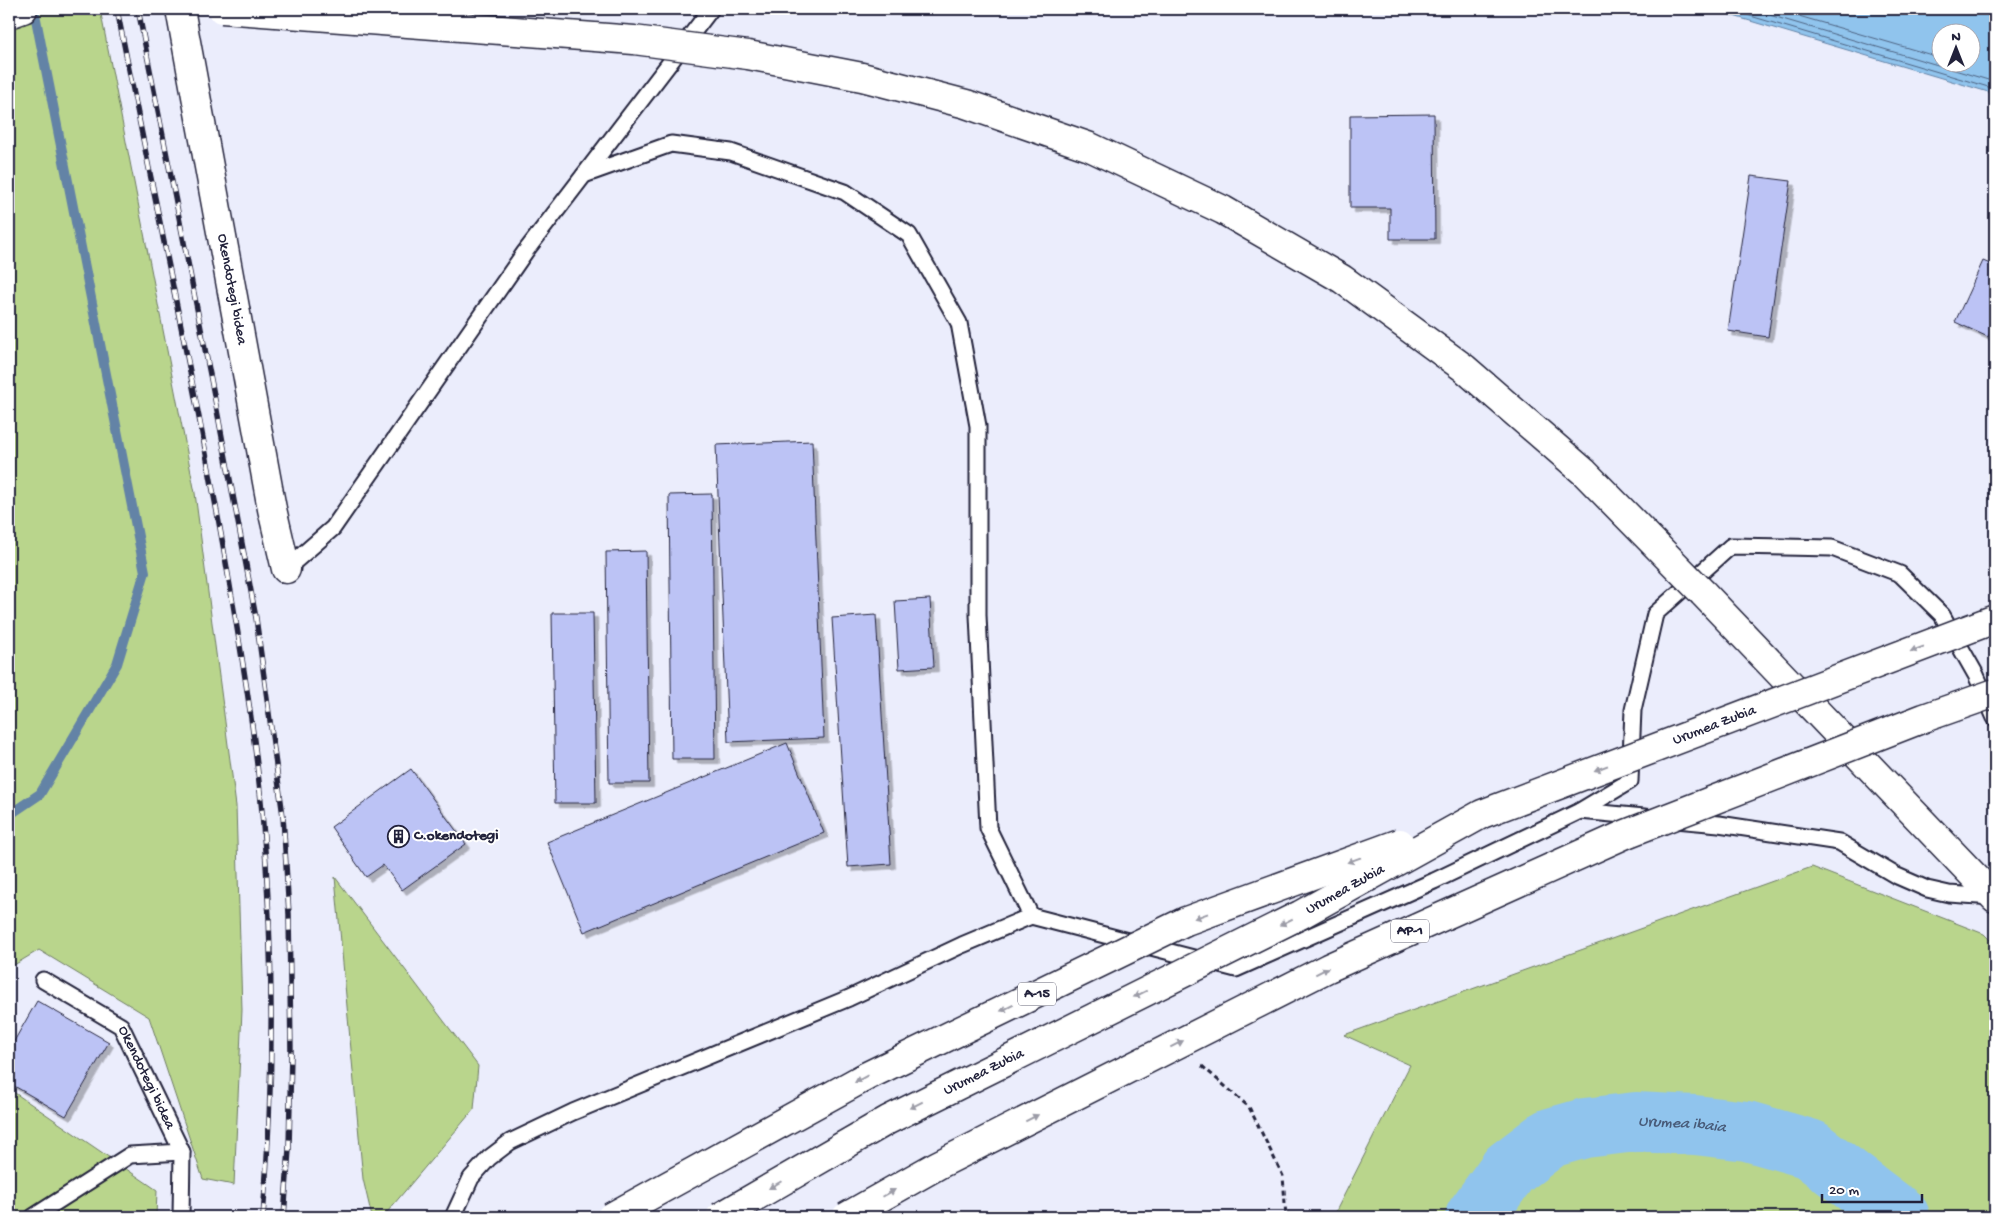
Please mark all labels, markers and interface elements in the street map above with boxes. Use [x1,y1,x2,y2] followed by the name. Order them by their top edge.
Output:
[1932,22,1982,72] north arrow
[1951,29,1961,46] text: N
[213,232,251,347] street label: Okendotegi bidea
[1909,645,1924,653] one-way arrow
[1670,701,1759,750] street label: Urumea Zubia
[1593,764,1608,772] one-way arrow
[386,824,410,848] building icon: C.okendotegi
[413,827,498,845] place label: C.okendotegi
[1346,857,1361,864] one-way arrow
[1303,860,1389,919] street label: Urumea Zubia
[1193,912,1208,920] one-way arrow
[1279,918,1293,926] one-way arrow
[1391,919,1429,942] road number: AP-1
[1315,967,1329,975] one-way arrow
[1018,982,1056,1006] road number: A-15
[1133,990,1147,998] one-way arrow
[1000,1004,1014,1012] one-way arrow
[113,1023,179,1133] street label: Okendotegi bidea
[1170,1040,1184,1048] one-way arrow
[941,1044,1028,1100] street label: Urumea Zubia
[854,1075,868,1084] one-way arrow
[909,1101,924,1109] one-way arrow
[1025,1113,1039,1121] one-way arrow
[1638,1113,1728,1138] water label: Urumea ibaia
[1822,1171,1922,1203] scale bar
[768,1181,782,1190] one-way arrow
[1829,1182,1859,1200] text: 20 m
[882,1189,895,1198] one-way arrow

